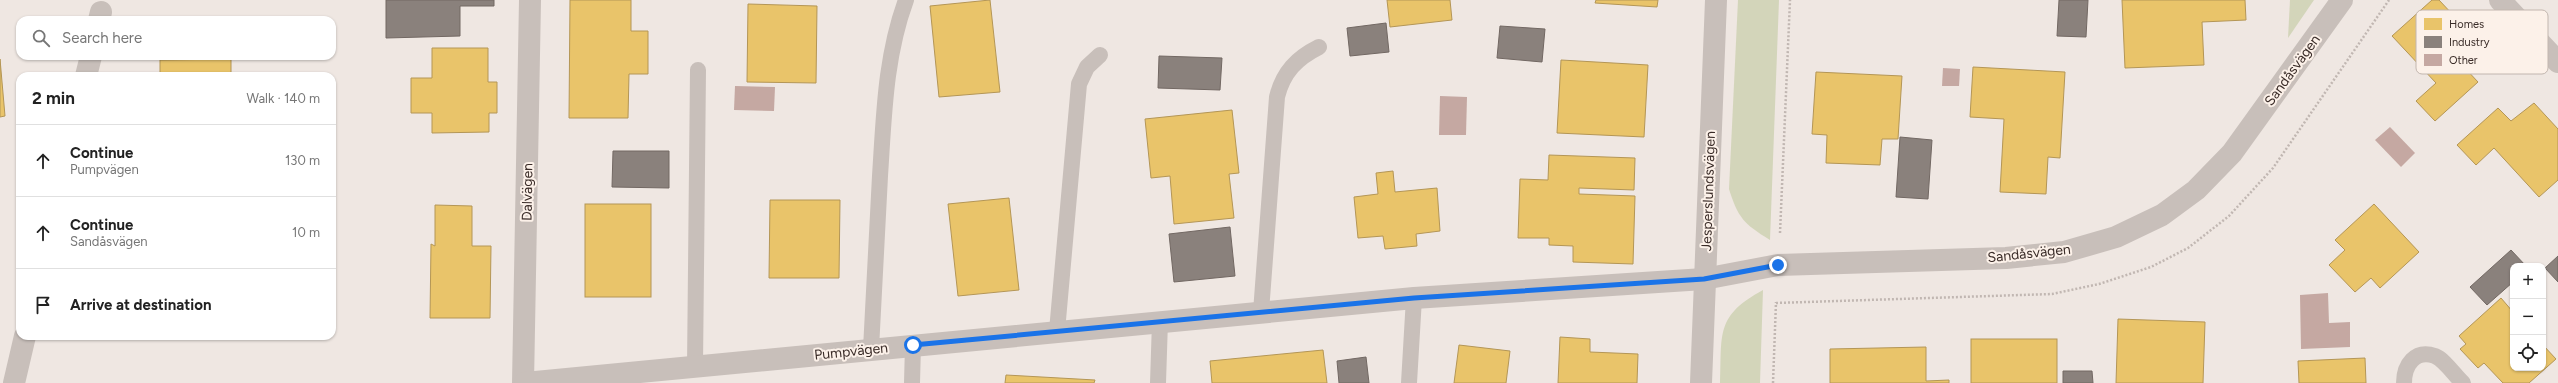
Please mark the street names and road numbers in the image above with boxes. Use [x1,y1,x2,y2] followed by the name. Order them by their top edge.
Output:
[2261,31,2324,109] street label: Sandåsvägen
[1698,131,1719,251] street label: Jesperslundsvägen
[518,163,537,221] street label: Dalvägen
[1987,241,2072,266] street label: Sandåsvägen
[813,339,889,364] street label: Pumpvägen

